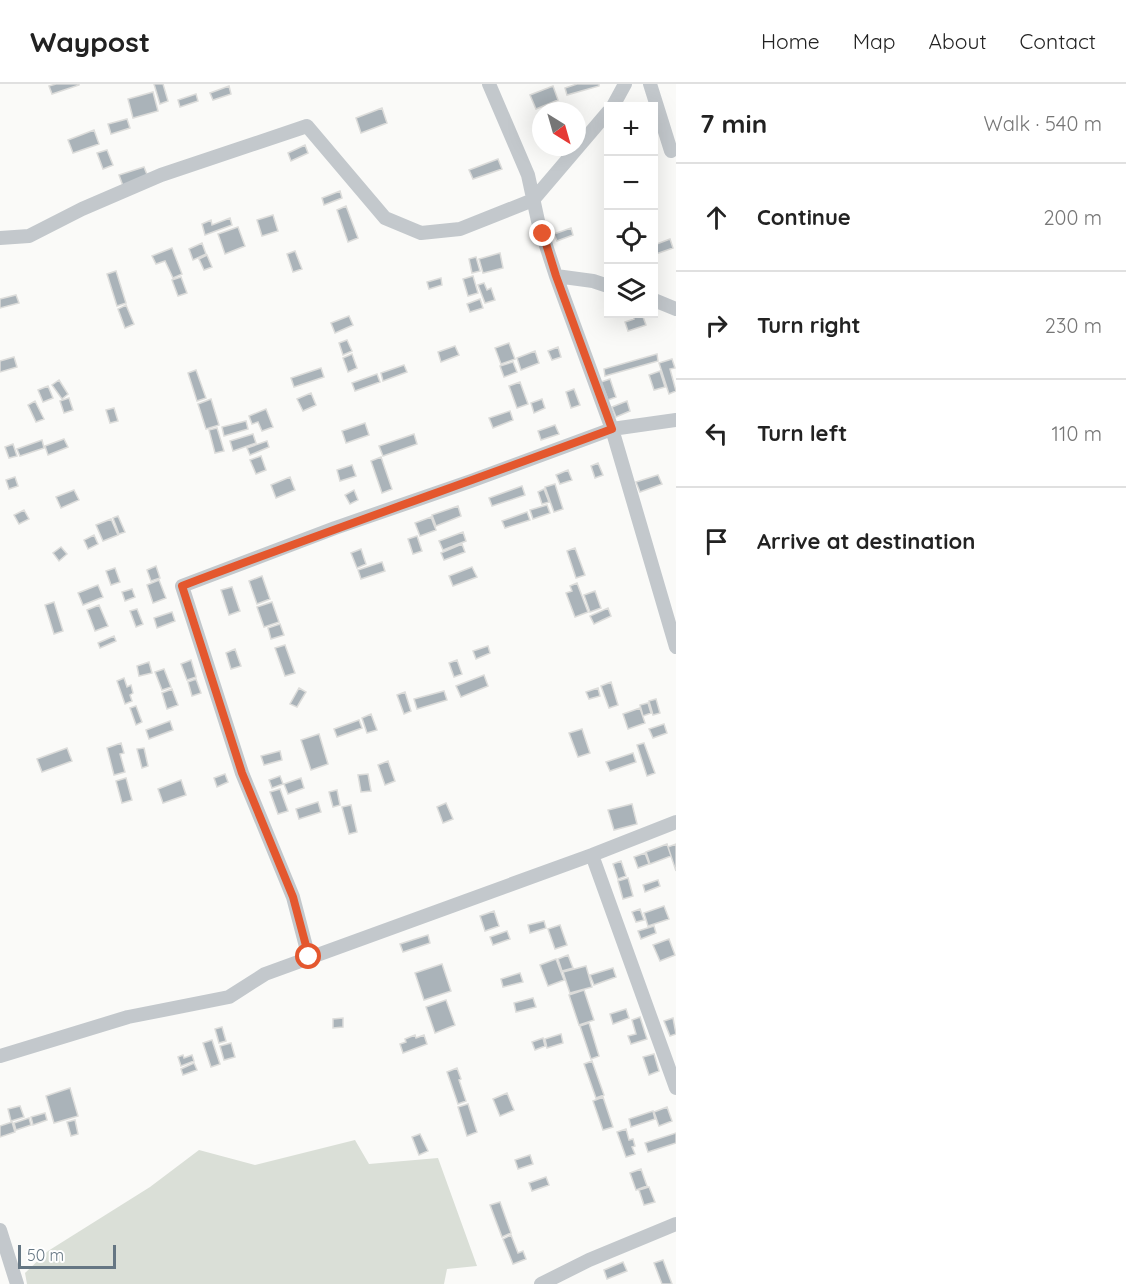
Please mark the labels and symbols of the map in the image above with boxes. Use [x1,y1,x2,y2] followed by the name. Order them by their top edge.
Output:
[532,102,586,156] north arrow
[529,220,555,246] route end
[295,943,321,969] route start
[18,1242,116,1270] scale bar

